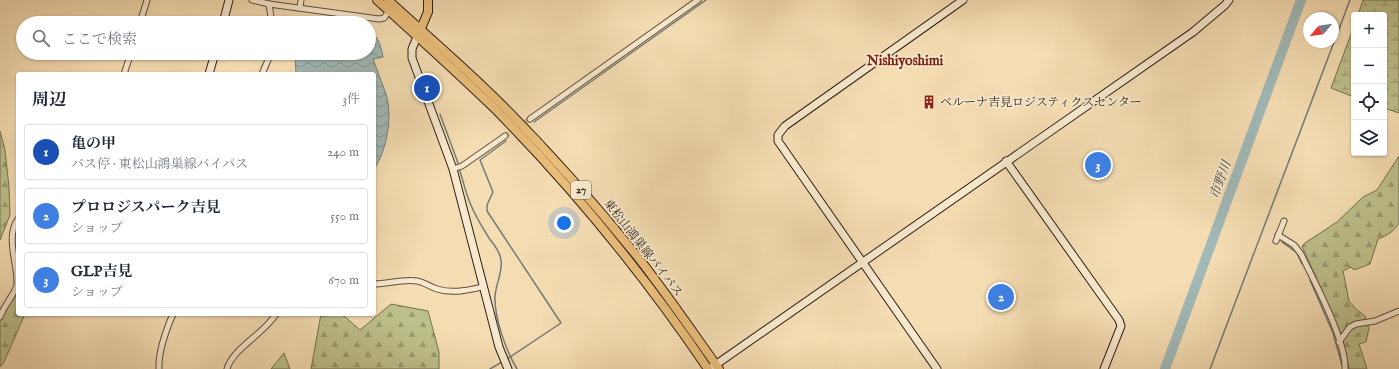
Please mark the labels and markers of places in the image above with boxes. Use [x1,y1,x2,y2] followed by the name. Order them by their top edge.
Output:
[414,73,440,103] pin: 1
[921,94,937,110] building icon: ベルーナ吉見ロジスティクスセンター
[940,95,1142,110] place label: ベルーナ吉見ロジスティクスセンター
[1085,150,1111,180] pin: 3
[988,282,1014,312] pin: 2

